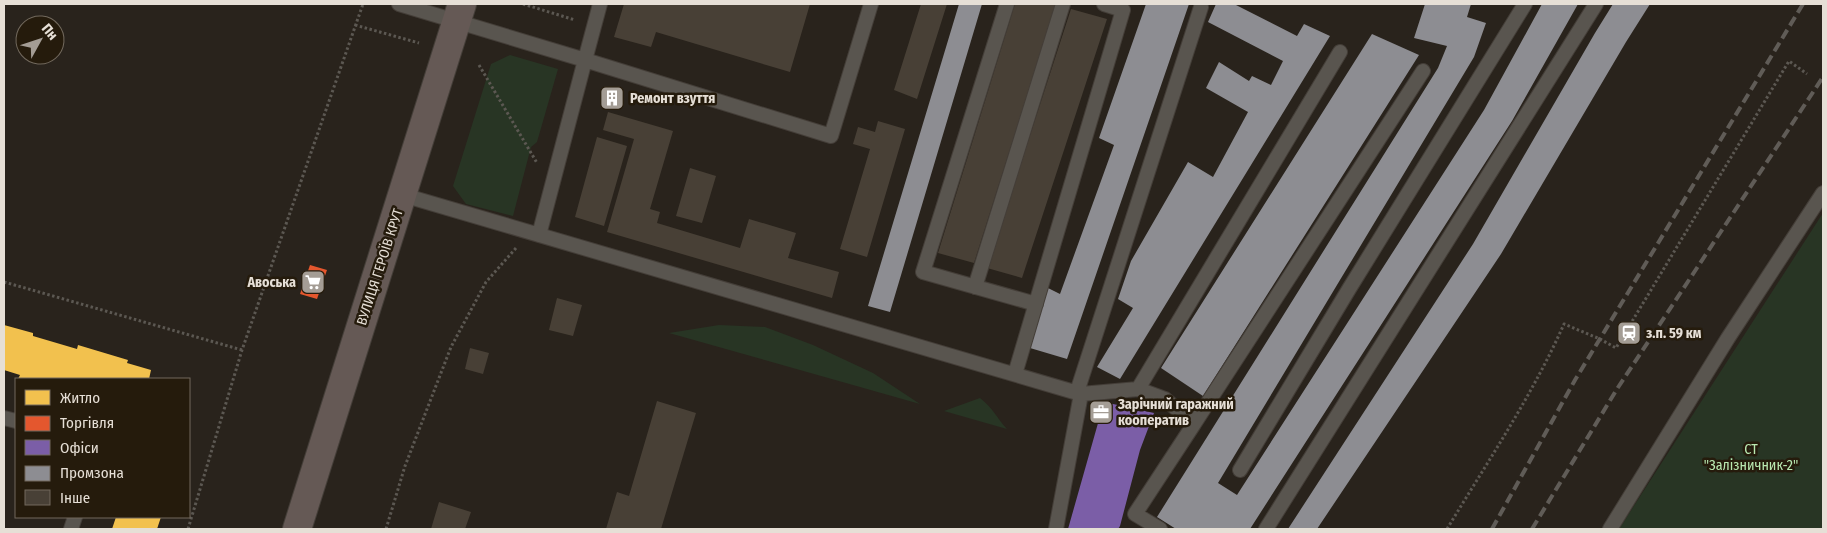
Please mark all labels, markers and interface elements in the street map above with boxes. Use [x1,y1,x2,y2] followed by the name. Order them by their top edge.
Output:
[15,15,65,65] north arrow
[38,20,61,44] text: Пн
[599,85,625,111] building icon: Ремонт взуття
[630,90,715,107] place label: Ремонт взуття
[353,206,407,327] street label: ВУЛИЦЯ ГЕРОЇВ КРУТ
[300,269,326,295] supermarket icon: Авоська
[246,274,296,291] place label: Авоська
[1616,320,1642,346] station icon: з.п. 59 км
[1646,325,1702,342] place label: з.п. 59 км
[15,378,190,518] legend
[60,389,100,407] text: Житло
[1117,396,1234,429] place label: Зарічний гаражний кооператив
[1088,399,1114,425] office icon: Зарічний гаражний кооператив
[60,414,114,432] text: Торгівля
[60,439,99,457] text: Офіси
[1704,441,1798,474] park label: СТ "Залізничник-2"
[60,464,124,482] text: Промзона
[60,489,90,507] text: Інше

